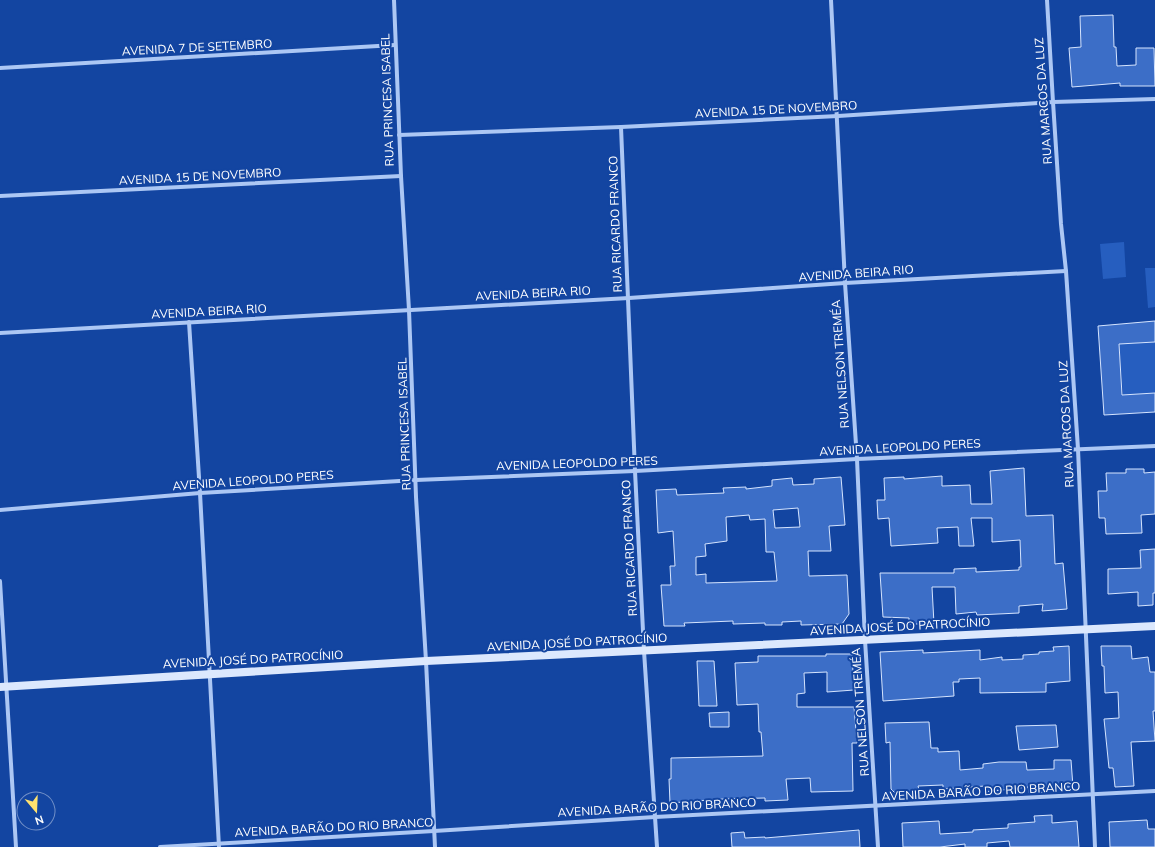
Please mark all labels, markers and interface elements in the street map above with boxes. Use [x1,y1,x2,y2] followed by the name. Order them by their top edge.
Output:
[377,33,397,167] street label: RUA PRINCESA ISABEL
[121,36,273,58] street label: AVENIDA 7 DE SETEMBRO
[1031,37,1055,165] street label: RUA MARCOS DA LUZ
[694,97,858,121] street label: AVENIDA 15 DE NOVEMBRO
[605,155,625,293] street label: RUA RICARDO FRANCO
[118,164,282,188] street label: AVENIDA 15 DE NOVEMBRO
[798,261,914,285] street label: AVENIDA BEIRA RIO
[475,282,591,304] street label: AVENIDA BEIRA RIO
[828,299,852,429] street label: RUA NELSON TREMÉA
[151,300,267,322] street label: AVENIDA BEIRA RIO
[394,357,414,491] street label: RUA PRINCESA ISABEL
[1055,360,1077,488] street label: RUA MARCOS DA LUZ
[819,435,981,459] street label: AVENIDA LEOPOLDO PERES
[496,453,658,473] street label: AVENIDA LEOPOLDO PERES
[172,467,334,493] street label: AVENIDA LEOPOLDO PERES
[618,479,640,617] street label: RUA RICARDO FRANCO
[809,614,991,638] street label: AVENIDA JOSÉ DO PATROCÍNIO
[486,630,668,654] street label: AVENIDA JOSÉ DO PATROCÍNIO
[162,647,344,671] street label: AVENIDA JOSÉ DO PATROCÍNIO
[848,647,872,777] street label: RUA NELSON TREMÉA
[881,778,1081,804] street label: AVENIDA BARÃO DO RIO BRANCO
[16,791,56,831] north arrow
[557,794,757,820] street label: AVENIDA BARÃO DO RIO BRANCO
[33,812,45,828] text: N
[234,814,434,840] street label: AVENIDA BARÃO DO RIO BRANCO

